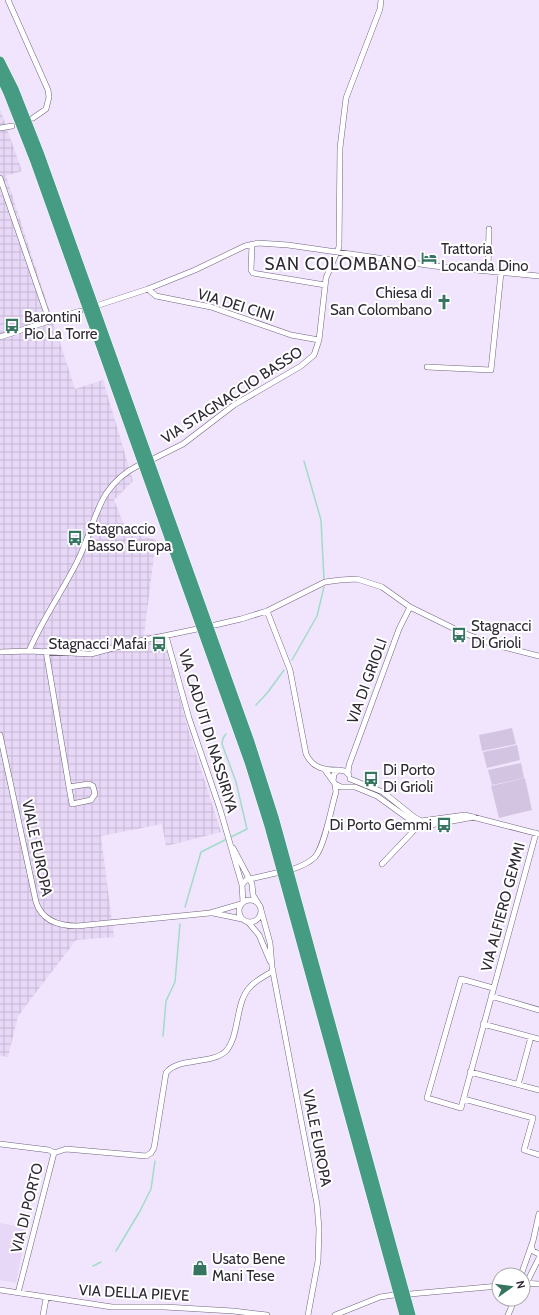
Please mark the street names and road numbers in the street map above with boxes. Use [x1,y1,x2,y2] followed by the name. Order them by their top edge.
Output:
[195,285,277,325] street label: VIA DEI CINI
[158,343,306,447] street label: VIA STAGNACCIO BASSO
[343,636,391,726] street label: VIA DI GRIOLI
[175,647,242,816] street label: VIA CADUTI DI NASSIRIYA
[18,798,56,899] street label: VIALE EUROPA
[477,841,529,973] street label: VIA ALFIERO GEMMI
[299,1088,335,1189] street label: VIALE EUROPA
[7,1161,47,1255] street label: VIA DI PORTO
[78,1281,190,1305] street label: VIA DELLA PIEVE

